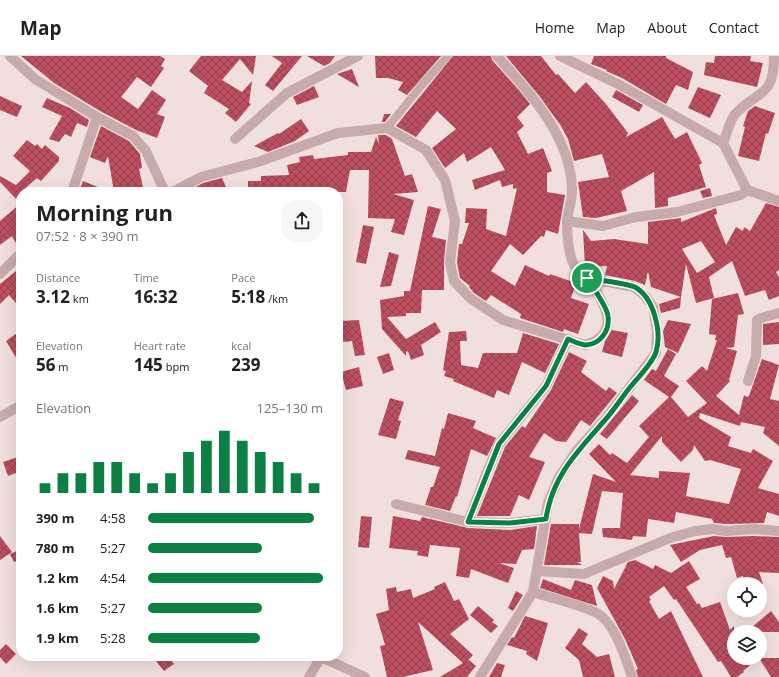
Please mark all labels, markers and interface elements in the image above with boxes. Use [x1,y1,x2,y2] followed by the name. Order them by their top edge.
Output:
[20,15,61,41] text: Map
[535,18,574,37] text: Home
[596,18,625,37] text: Map
[647,18,687,37] text: About
[709,18,759,37] text: Contact
[36,197,173,227] text: Morning run
[281,200,323,242] button: share
[36,227,139,245] text: 07:52 · 8 × 390 m
[570,261,604,295] pin
[576,267,598,289] icon: arrive
[36,270,80,285] text: Distance
[134,270,159,285] text: Time
[231,270,256,285] text: Pace
[36,285,70,308] text: 3.12
[134,285,177,308] text: 16:32
[231,285,265,308] text: 5:18
[70,291,89,306] text: km
[265,291,288,306] text: /km
[36,338,83,353] text: Elevation
[134,338,186,353] text: Heart rate
[231,338,251,353] text: kcal
[36,353,55,376] text: 56
[134,353,163,376] text: 145
[231,353,261,376] text: 239
[55,359,69,374] text: m
[163,359,189,374] text: bpm
[36,399,91,417] text: Elevation
[256,399,323,417] text: 125–130 m
[36,509,74,527] text: 390 m
[100,509,126,527] text: 4:58
[36,539,74,557] text: 780 m
[100,539,126,557] text: 5:27
[36,569,79,587] text: 1.2 km
[100,569,126,587] text: 4:54
[727,577,767,665] map controls
[727,577,767,617] button: locate
[36,599,79,617] text: 1.6 km
[100,599,126,617] text: 5:27
[727,625,767,665] button: layers
[36,629,79,647] text: 1.9 km
[100,629,126,647] text: 5:28

